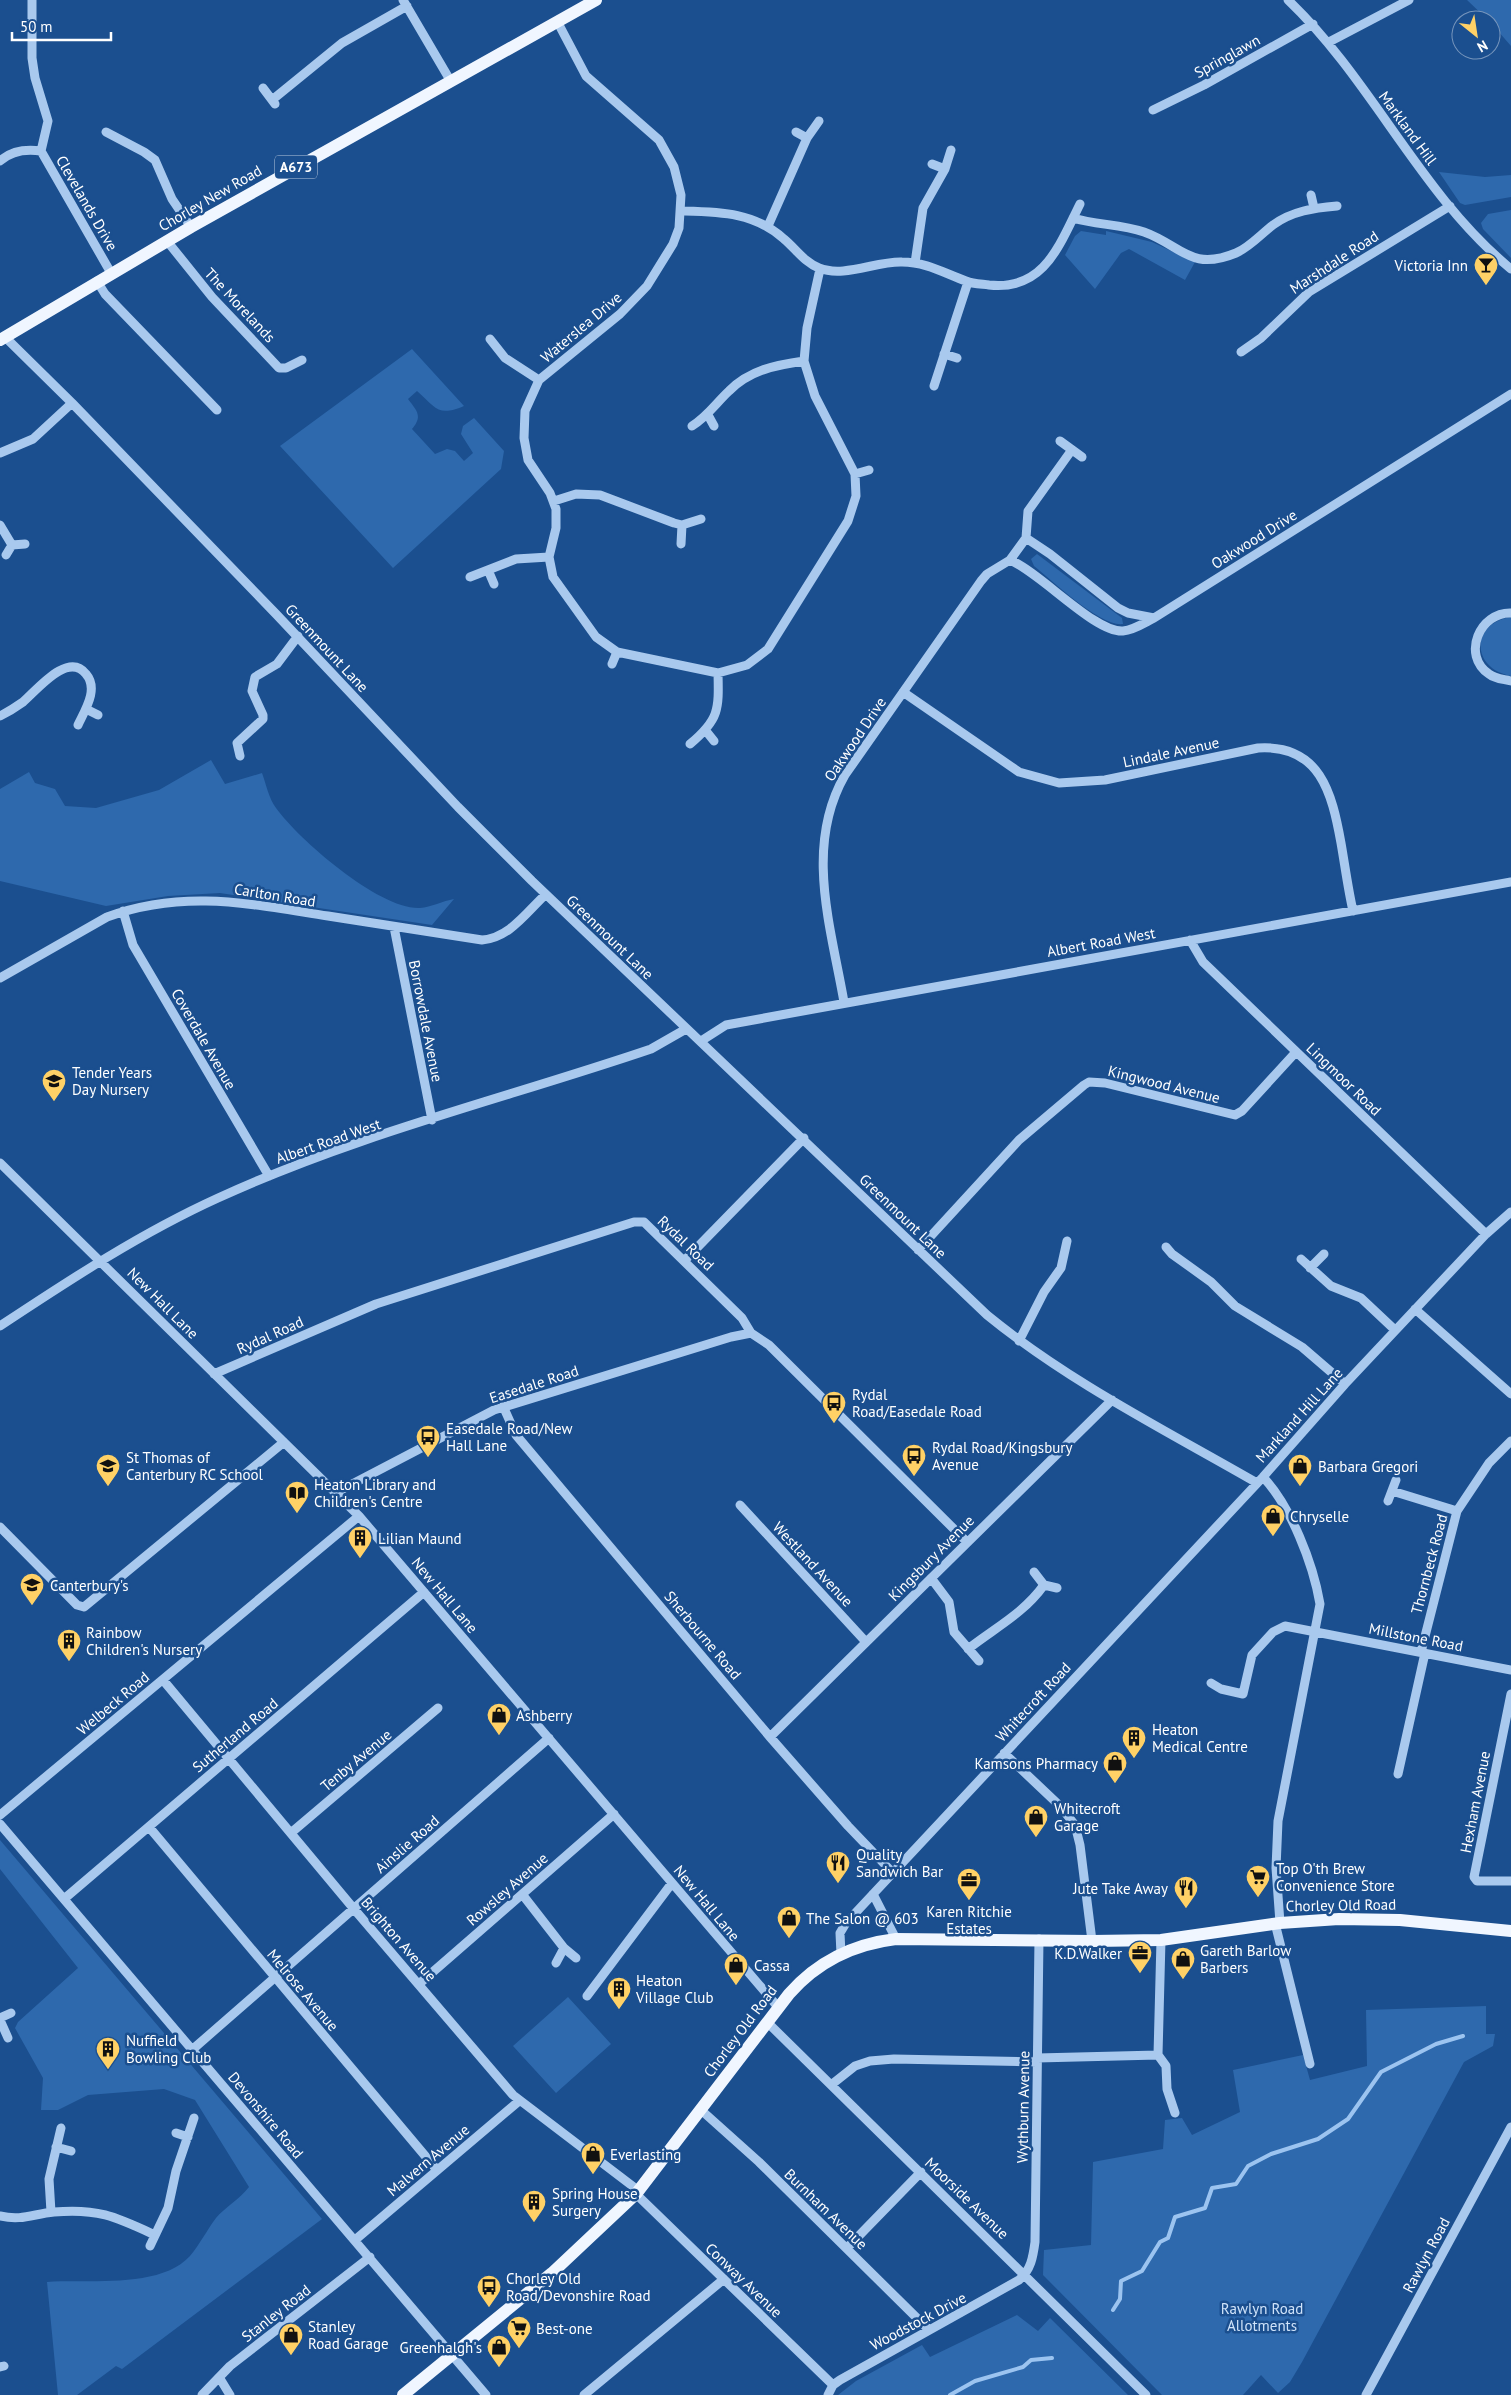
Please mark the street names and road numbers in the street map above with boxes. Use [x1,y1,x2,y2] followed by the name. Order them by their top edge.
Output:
[1191,30,1263,82] street label: Springlawn
[1375,87,1441,169] street label: Markland Hill
[52,152,122,254] street label: Clevelands Drive
[275,156,317,178] road number: A673
[155,161,265,235] street label: Chorley New Road
[1286,226,1382,298] street label: Marshdale Road
[201,264,279,346] street label: The Morelands
[536,287,626,367] street label: Waterslea Drive
[1208,505,1300,573] street label: Oakwood Drive
[281,600,373,696] street label: Greenmount Lane
[820,693,890,785] street label: Oakwood Drive
[1121,733,1221,771] street label: Lindale Avenue
[233,879,317,911] street label: Carlton Road
[562,891,658,983] street label: Greenmount Lane
[1045,923,1157,961] street label: Albert Road West
[405,958,447,1084] street label: Borrowdale Avenue
[167,985,241,1093] street label: Coverdale Avenue
[1302,1038,1386,1120] street label: Lingmoor Road
[1106,1061,1222,1107] street label: Kingwood Avenue
[273,1114,383,1168] street label: Albert Road West
[855,1170,951,1262] street label: Greenmount Lane
[654,1211,718,1275] street label: Rydal Road
[123,1263,203,1343] street label: New Hall Lane
[234,1312,306,1358] street label: Rydal Road
[487,1361,581,1407] street label: Easedale Road
[1251,1364,1347,1466] street label: Markland Hill Lane
[884,1511,978,1605] street label: Kingsbury Avenue
[1407,1512,1451,1616] street label: Thornbeck Road
[769,1518,857,1610] street label: Westland Avenue
[408,1553,482,1637] street label: New Hall Lane
[660,1587,746,1683] street label: Sherbourne Road
[1367,1619,1465,1655] street label: Millstone Road
[991,1658,1075,1746] street label: Whitecroft Road
[73,1667,153,1739] street label: Welbeck Road
[188,1694,282,1776] street label: Sutherland Road
[317,1725,395,1795] street label: Tenby Avenue
[1456,1749,1494,1855] street label: Hexham Avenue
[371,1811,443,1877] street label: Ainslie Road
[462,1848,552,1930] street label: Rowsley Avenue
[670,1861,744,1945] street label: New Hall Lane
[357,1893,441,1985] street label: Brighton Avenue
[1286,1895,1396,1915] street label: Chorley Old Road
[263,1945,343,2035] street label: Melrose Avenue
[699,1981,781,2081] street label: Chorley Old Road
[1013,2051,1033,2163] street label: Wythburn Avenue
[224,2068,308,2162] street label: Devonshire Road
[383,2120,473,2200] street label: Malvern Avenue
[921,2153,1013,2243] street label: Moorside Avenue
[780,2165,872,2253] street label: Burnham Avenue
[1398,2214,1454,2296] street label: Rawlyn Road
[702,2239,786,2321] street label: Conway Avenue
[238,2280,314,2346] street label: Stanley Road
[867,2288,969,2354] street label: Woodstock Drive

